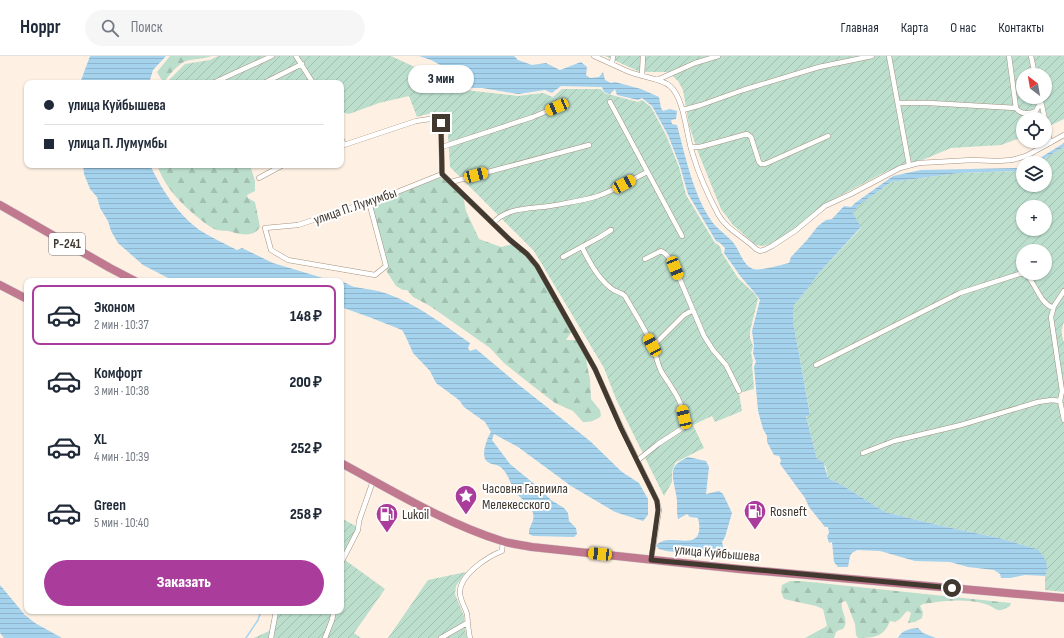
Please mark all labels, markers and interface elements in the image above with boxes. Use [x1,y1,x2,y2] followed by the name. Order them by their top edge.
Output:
[85,10,365,46] search box
[20,16,61,39] text: Hoppr
[99,17,121,39] icon: search
[131,18,162,37] text: Поиск
[841,19,879,36] text: Главная
[901,19,928,36] text: Карта
[950,19,976,36] text: О нас
[998,19,1044,36] text: Контакты
[408,65,474,93] callout: 3 мин
[1016,68,1052,104] north arrow
[1016,68,1052,280] map controls
[428,71,454,87] text: 3 мин
[68,96,166,115] text: улица Куйбышева
[544,97,570,117] car
[1016,112,1052,148] button: locate
[432,114,450,132] route end
[68,134,167,153] text: улица П. Лумумбы
[1016,156,1052,192] button: layers
[463,166,489,184] car
[611,173,637,195] car
[311,184,399,228] street label: улица П. Лумумбы
[1016,200,1052,236] button: +
[49,233,85,255] road number: Р-241
[1016,244,1052,280] button: −
[665,255,685,281] car
[46,297,82,333] icon: car
[94,298,135,317] text: Эконом
[290,307,322,326] text: 148 ₽
[94,317,149,333] text: 2 мин · 10:37
[641,332,663,358] car
[46,363,82,399] icon: car
[94,364,143,383] text: Комфорт
[290,373,322,392] text: 200 ₽
[94,383,149,399] text: 3 мин · 10:38
[675,404,693,430] car
[46,429,82,465] icon: car
[94,430,107,449] text: XL
[291,439,322,458] text: 252 ₽
[94,449,149,465] text: 4 мин · 10:39
[482,480,568,513] place label: Часовня Гавриила Мелекесского
[453,483,479,516] place icon: Часовня Гавриила Мелекесского
[46,495,82,531] icon: car
[94,496,126,515] text: Green
[742,498,768,531] fuel station icon: Rosneft
[374,501,400,534] fuel station icon: Lukoil
[770,503,807,520] place label: Rosneft
[290,505,322,524] text: 258 ₽
[402,506,429,523] place label: Lukoil
[94,515,149,531] text: 5 мин · 10:40
[674,541,760,565] street label: улица Куйбышева
[587,547,613,561] car
[44,560,324,606] button: Заказать
[943,579,961,597] route start

